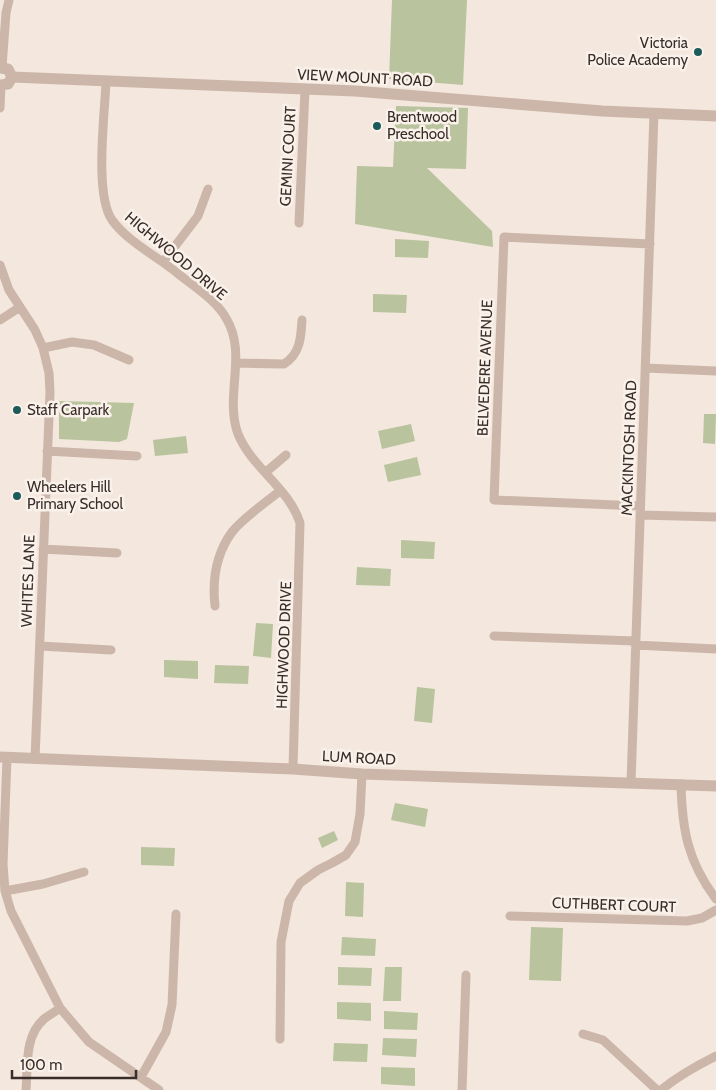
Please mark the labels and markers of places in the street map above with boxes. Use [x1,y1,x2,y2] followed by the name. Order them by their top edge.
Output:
[587,34,689,69] place label: Victoria Police Academy
[692,46,704,58] marker: Victoria Police Academy
[387,108,457,143] place label: Brentwood Preschool
[371,120,383,132] marker: Brentwood Preschool
[27,401,109,419] place label: Staff Carpark
[11,404,23,416] marker: Staff Carpark
[27,478,124,513] place label: Wheelers Hill Primary School
[11,490,23,502] marker: Wheelers Hill Primary School

